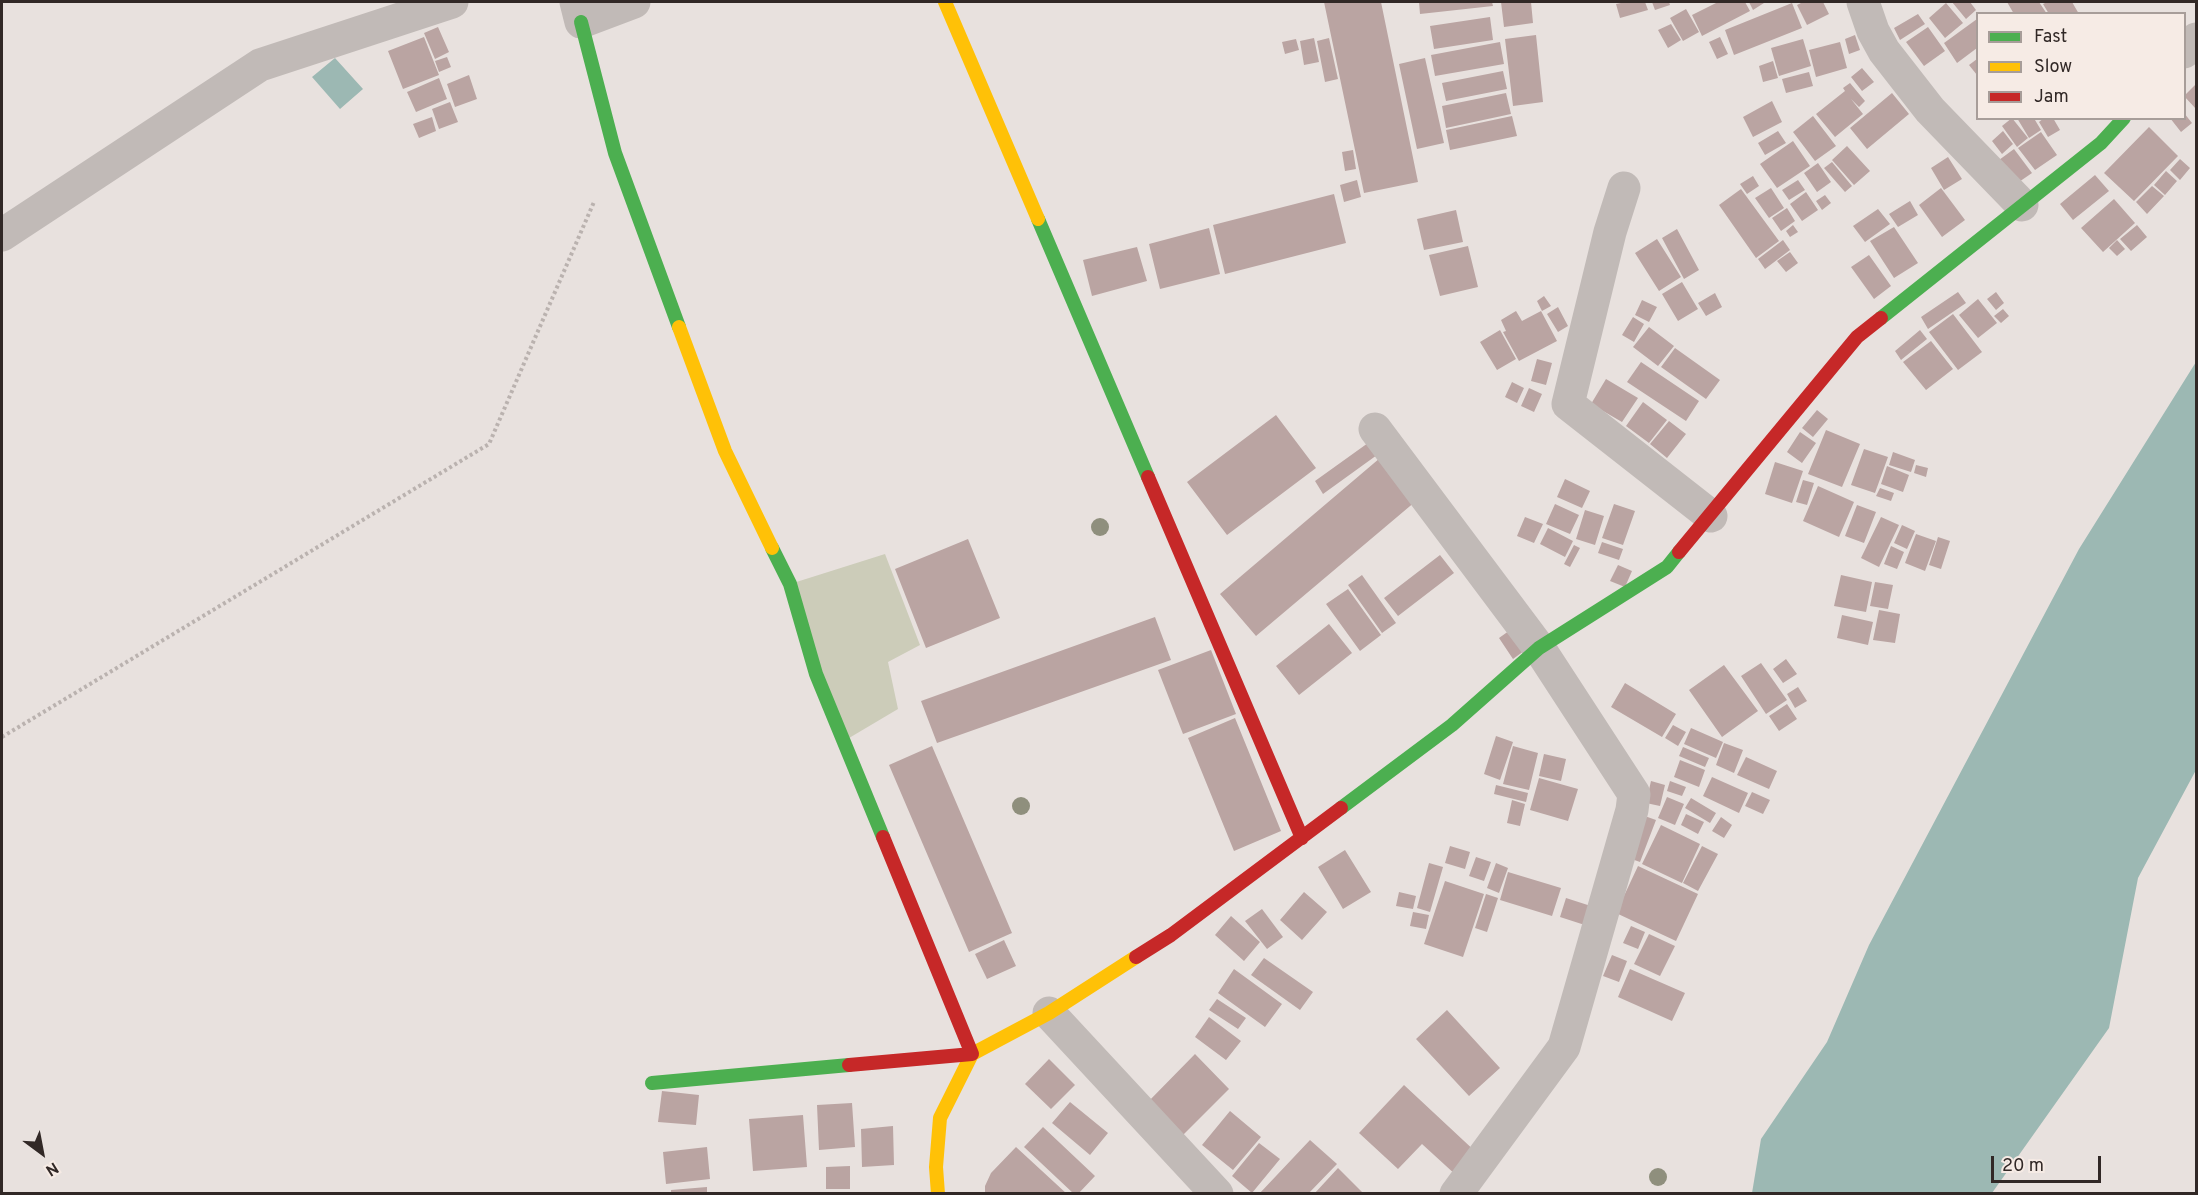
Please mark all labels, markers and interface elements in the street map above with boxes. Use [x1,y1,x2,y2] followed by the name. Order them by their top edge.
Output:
[1976,12,2186,120] legend
[2034,26,2067,49] text: Fast
[2034,56,2072,79] text: Slow
[2034,86,2069,109] text: Jam
[12,1123,72,1183] north arrow
[1994,1144,2104,1182] scale bar
[2002,1155,2044,1178] text: 20 m
[41,1157,62,1180] text: N

